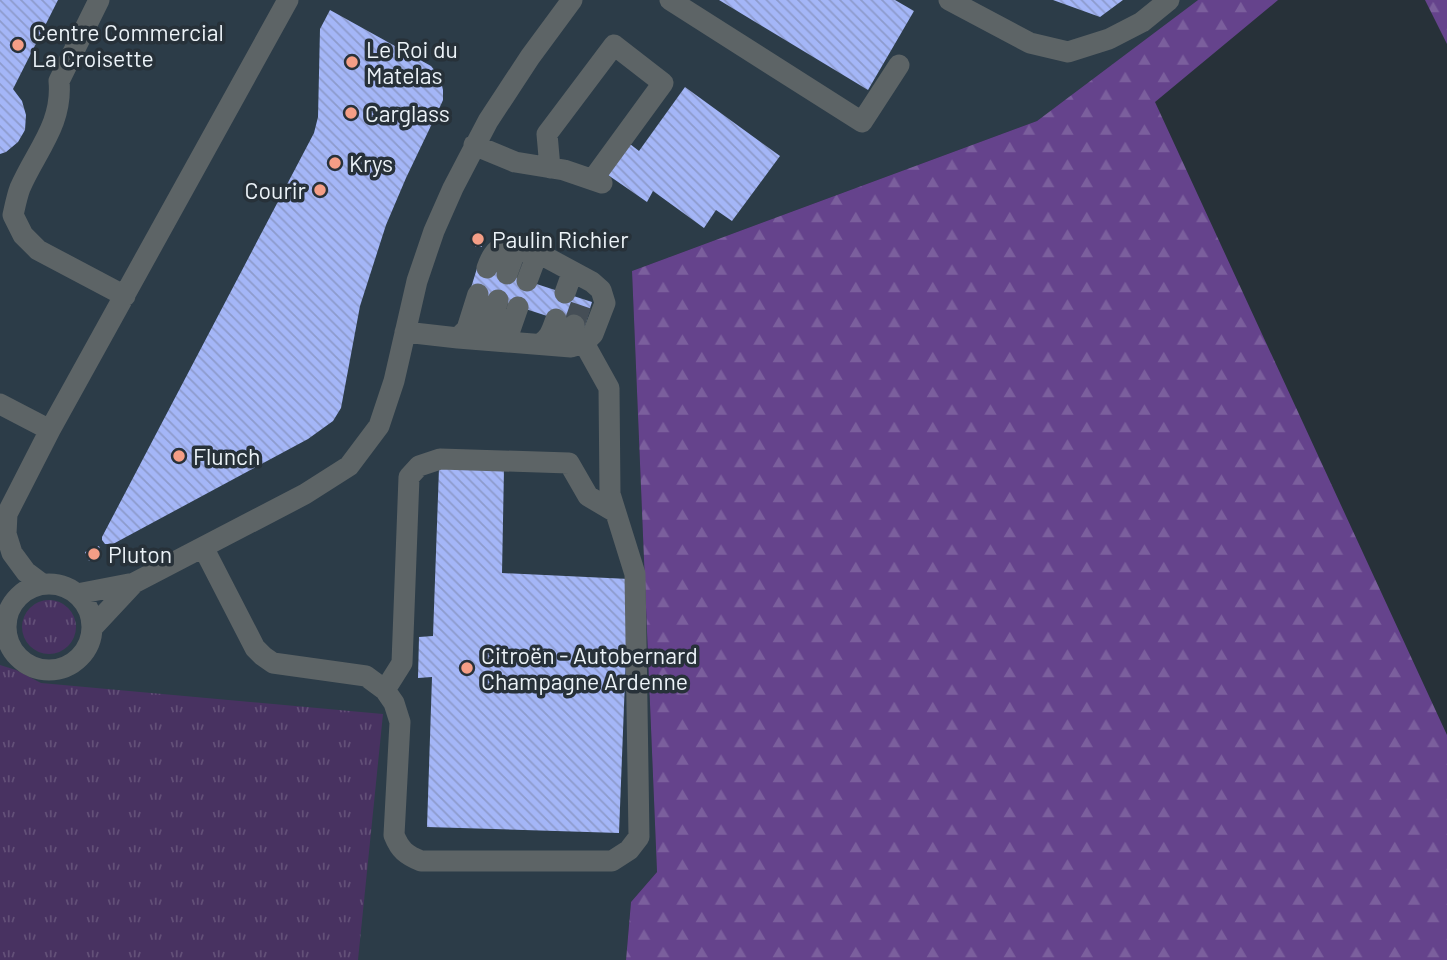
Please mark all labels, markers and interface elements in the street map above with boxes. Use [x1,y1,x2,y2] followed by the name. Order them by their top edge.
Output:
[32,18,224,72] place label: Centre Commercial La Croisette
[366,35,458,89] place label: Le Roi du Matelas
[10,37,26,53] marker: Centre Commercial La Croisette
[344,54,360,70] marker: Le Roi du Matelas
[365,99,450,127] place label: Carglass
[343,105,359,121] marker: Carglass
[349,149,393,177] place label: Krys
[327,155,343,171] marker: Krys
[245,176,307,204] place label: Courir
[312,182,328,198] marker: Courir
[492,225,629,253] place label: Paulin Richier
[470,231,486,247] marker: Paulin Richier
[193,442,260,470] place label: Flunch
[171,448,187,464] marker: Flunch
[108,540,172,568] place label: Pluton
[86,546,102,562] marker: Pluton
[481,641,698,695] place label: Citroën - Autobernard Champagne Ardenne
[459,660,475,676] marker: Citroën - Autobernard Champagne Ardenne

